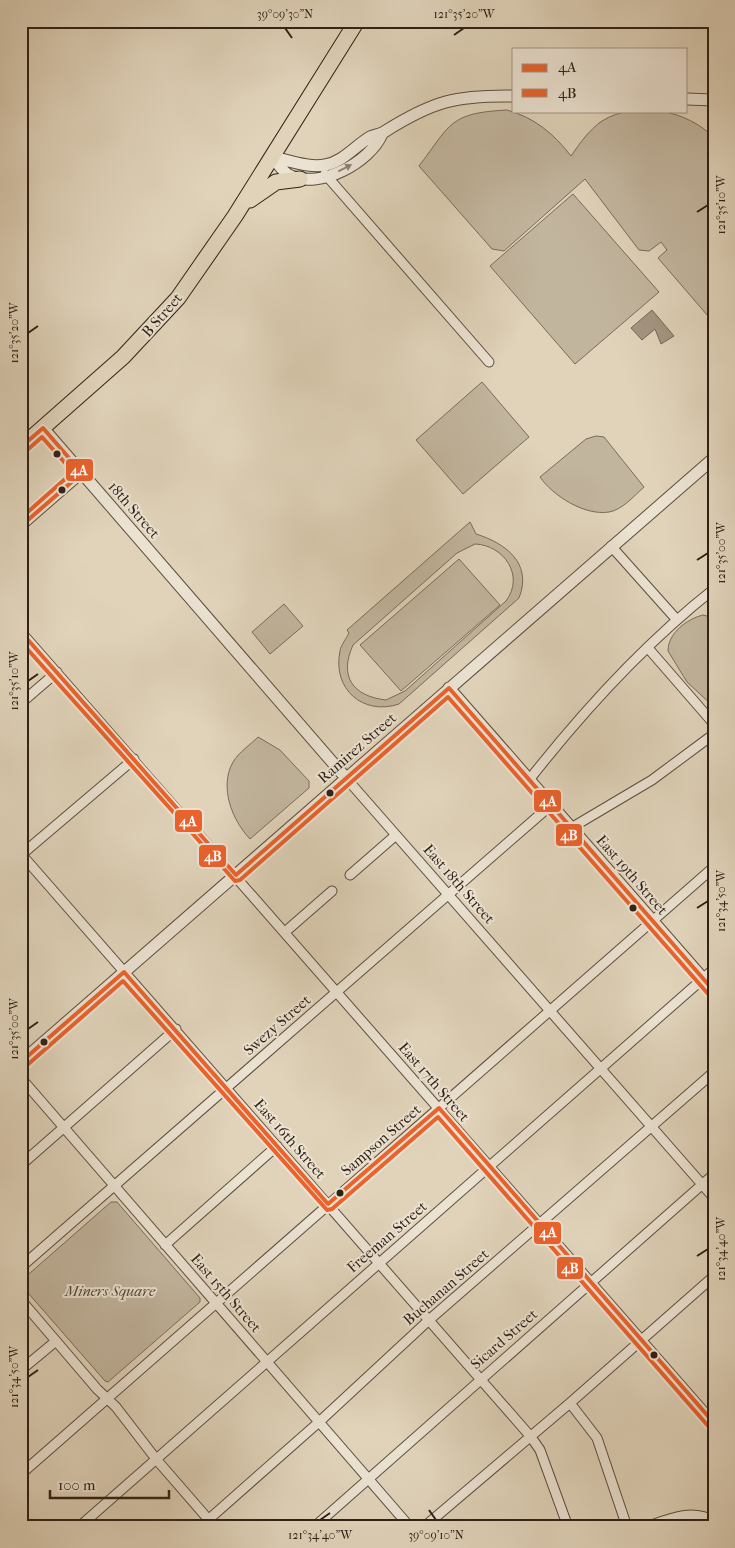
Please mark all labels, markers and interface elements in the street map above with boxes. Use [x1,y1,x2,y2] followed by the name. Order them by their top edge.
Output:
[257,7,313,21] text: 39°09'30"N
[433,7,496,21] text: 121°35'20"W
[512,48,688,112] legend
[558,58,577,76] text: 4A
[558,84,577,102] text: 4B
[337,164,352,172] one-way arrow
[714,174,728,235] text: 121°35'10"W
[138,289,186,341] street label: B Street
[7,301,21,364] text: 121°35'20"W
[52,449,62,459] unlabelled marker
[65,458,94,482] line badge: 4A
[69,462,89,479] text: 4A
[104,478,164,543] street label: 18th Street
[57,485,67,495] unlabelled marker
[714,521,728,584] text: 121°35'00"W
[7,650,21,711] text: 121°35'10"W
[314,709,400,787] street label: Ramirez Street
[325,788,335,798] unlabelled marker
[533,789,562,813] line badge: 4A
[538,793,558,810] text: 4A
[174,809,203,833] line badge: 4A
[178,813,198,830] text: 4A
[555,823,583,847] line badge: 4B
[559,827,578,844] text: 4B
[592,831,672,919] street label: East 19th Street
[420,840,499,928] street label: East 18th Street
[198,844,227,868] line badge: 4B
[203,848,222,865] text: 4B
[714,869,728,932] text: 121°34'50"W
[628,903,638,913] unlabelled marker
[240,991,315,1059] street label: Swezy Street
[7,997,21,1060] text: 121°35'00"W
[39,1037,49,1047] unlabelled marker
[395,1039,474,1126] street label: East 17th Street
[250,1095,330,1183] street label: East 16th Street
[337,1100,425,1180] street label: Sampson Street
[335,1188,345,1198] unlabelled marker
[343,1197,431,1277] street label: Freeman Street
[714,1216,728,1281] text: 121°34'40"W
[533,1221,562,1245] line badge: 4A
[538,1224,558,1241] text: 4A
[400,1245,493,1329] street label: Buchanan Street
[187,1250,266,1337] street label: East 15th Street
[556,1256,584,1280] line badge: 4B
[560,1260,579,1277] text: 4B
[64,1282,156,1300] park label: Miners Square
[467,1305,542,1373] street label: Sicard Street
[7,1345,21,1408] text: 121°34'50"W
[649,1350,659,1360] unlabelled marker
[50,1468,169,1500] scale bar
[58,1476,96,1494] text: 100 m
[288,1528,353,1542] text: 121°34'40"W
[408,1528,464,1542] text: 39°09'10"N

